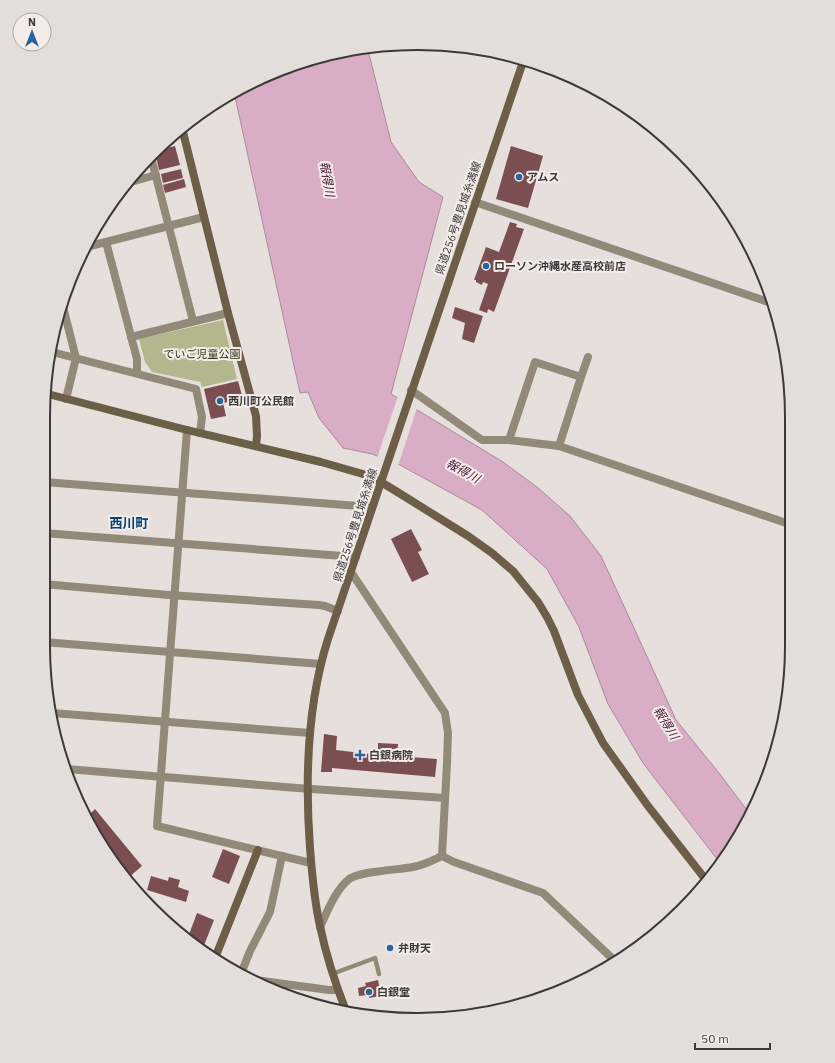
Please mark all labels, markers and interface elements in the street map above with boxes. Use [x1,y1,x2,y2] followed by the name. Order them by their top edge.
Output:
[12,12,52,52] north arrow
[28,15,36,29] text: N
[317,160,338,200] water label: 報得川
[432,160,484,276] street label: 県道256号豊見城糸満線
[527,170,559,184] place label: アムス
[514,172,524,182] marker: アムス
[494,259,626,273] place label: ローソン沖縄水産高校前店
[481,261,491,271] marker: ローソン沖縄水産高校前店
[164,347,241,361] park label: でいご児童公園
[228,394,294,408] place label: 西川町公民館
[215,396,225,406] marker: 西川町公民館
[444,455,484,487] water label: 報得川
[330,466,380,584] street label: 県道256号豊見城糸満線
[109,515,149,532] district label: 西川町
[651,703,683,744] water label: 報得川
[369,748,413,762] place label: 白銀病院
[354,749,366,761] marker: 白銀病院
[398,941,431,955] place label: 弁財天
[385,943,395,953] marker: 弁財天
[377,985,410,999] place label: 白銀堂
[364,987,374,997] marker: 白銀堂
[695,1025,770,1051] scale bar
[701,1031,729,1046] text: 50 m

